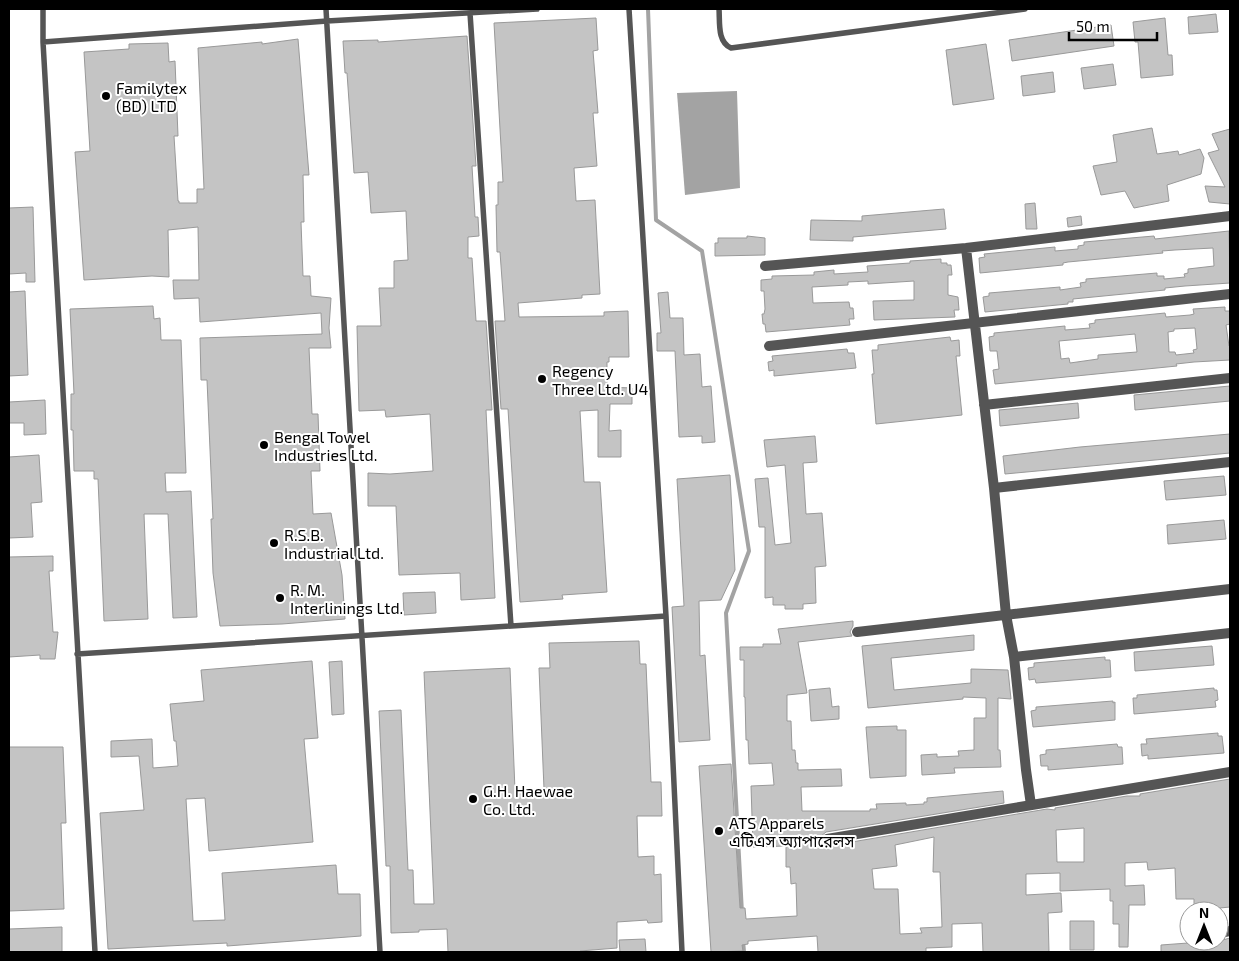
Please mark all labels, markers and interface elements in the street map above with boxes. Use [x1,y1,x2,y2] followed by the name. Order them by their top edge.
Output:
[1069,10,1156,42] scale bar
[1076,17,1110,35] text: 50 m
[116,78,188,115] place label: Familytex (BD) LTD
[100,90,112,102] marker: Familytex (BD) LTD
[552,361,649,398] place label: Regency Three Ltd. U4
[536,373,548,385] marker: Regency Three Ltd. U4
[274,427,377,464] place label: Bengal Towel Industries Ltd.
[258,439,270,451] marker: Bengal Towel Industries Ltd.
[284,525,384,562] place label: R.S.B. Industrial Ltd.
[268,537,280,549] marker: R.S.B. Industrial Ltd.
[290,580,403,617] place label: R. M. Interlinings Ltd.
[274,592,286,604] marker: R. M. Interlinings Ltd.
[483,781,573,818] place label: G.H. Haewae Co. Ltd.
[467,793,479,805] marker: G.H. Haewae Co. Ltd.
[729,813,856,850] place label: ATS Apparels এটিএস অ্যাপারেলস
[713,825,725,837] marker: ATS Apparels এটিএস অ্যাপারেলস
[1179,901,1229,951] north arrow
[1199,904,1209,921] text: N

